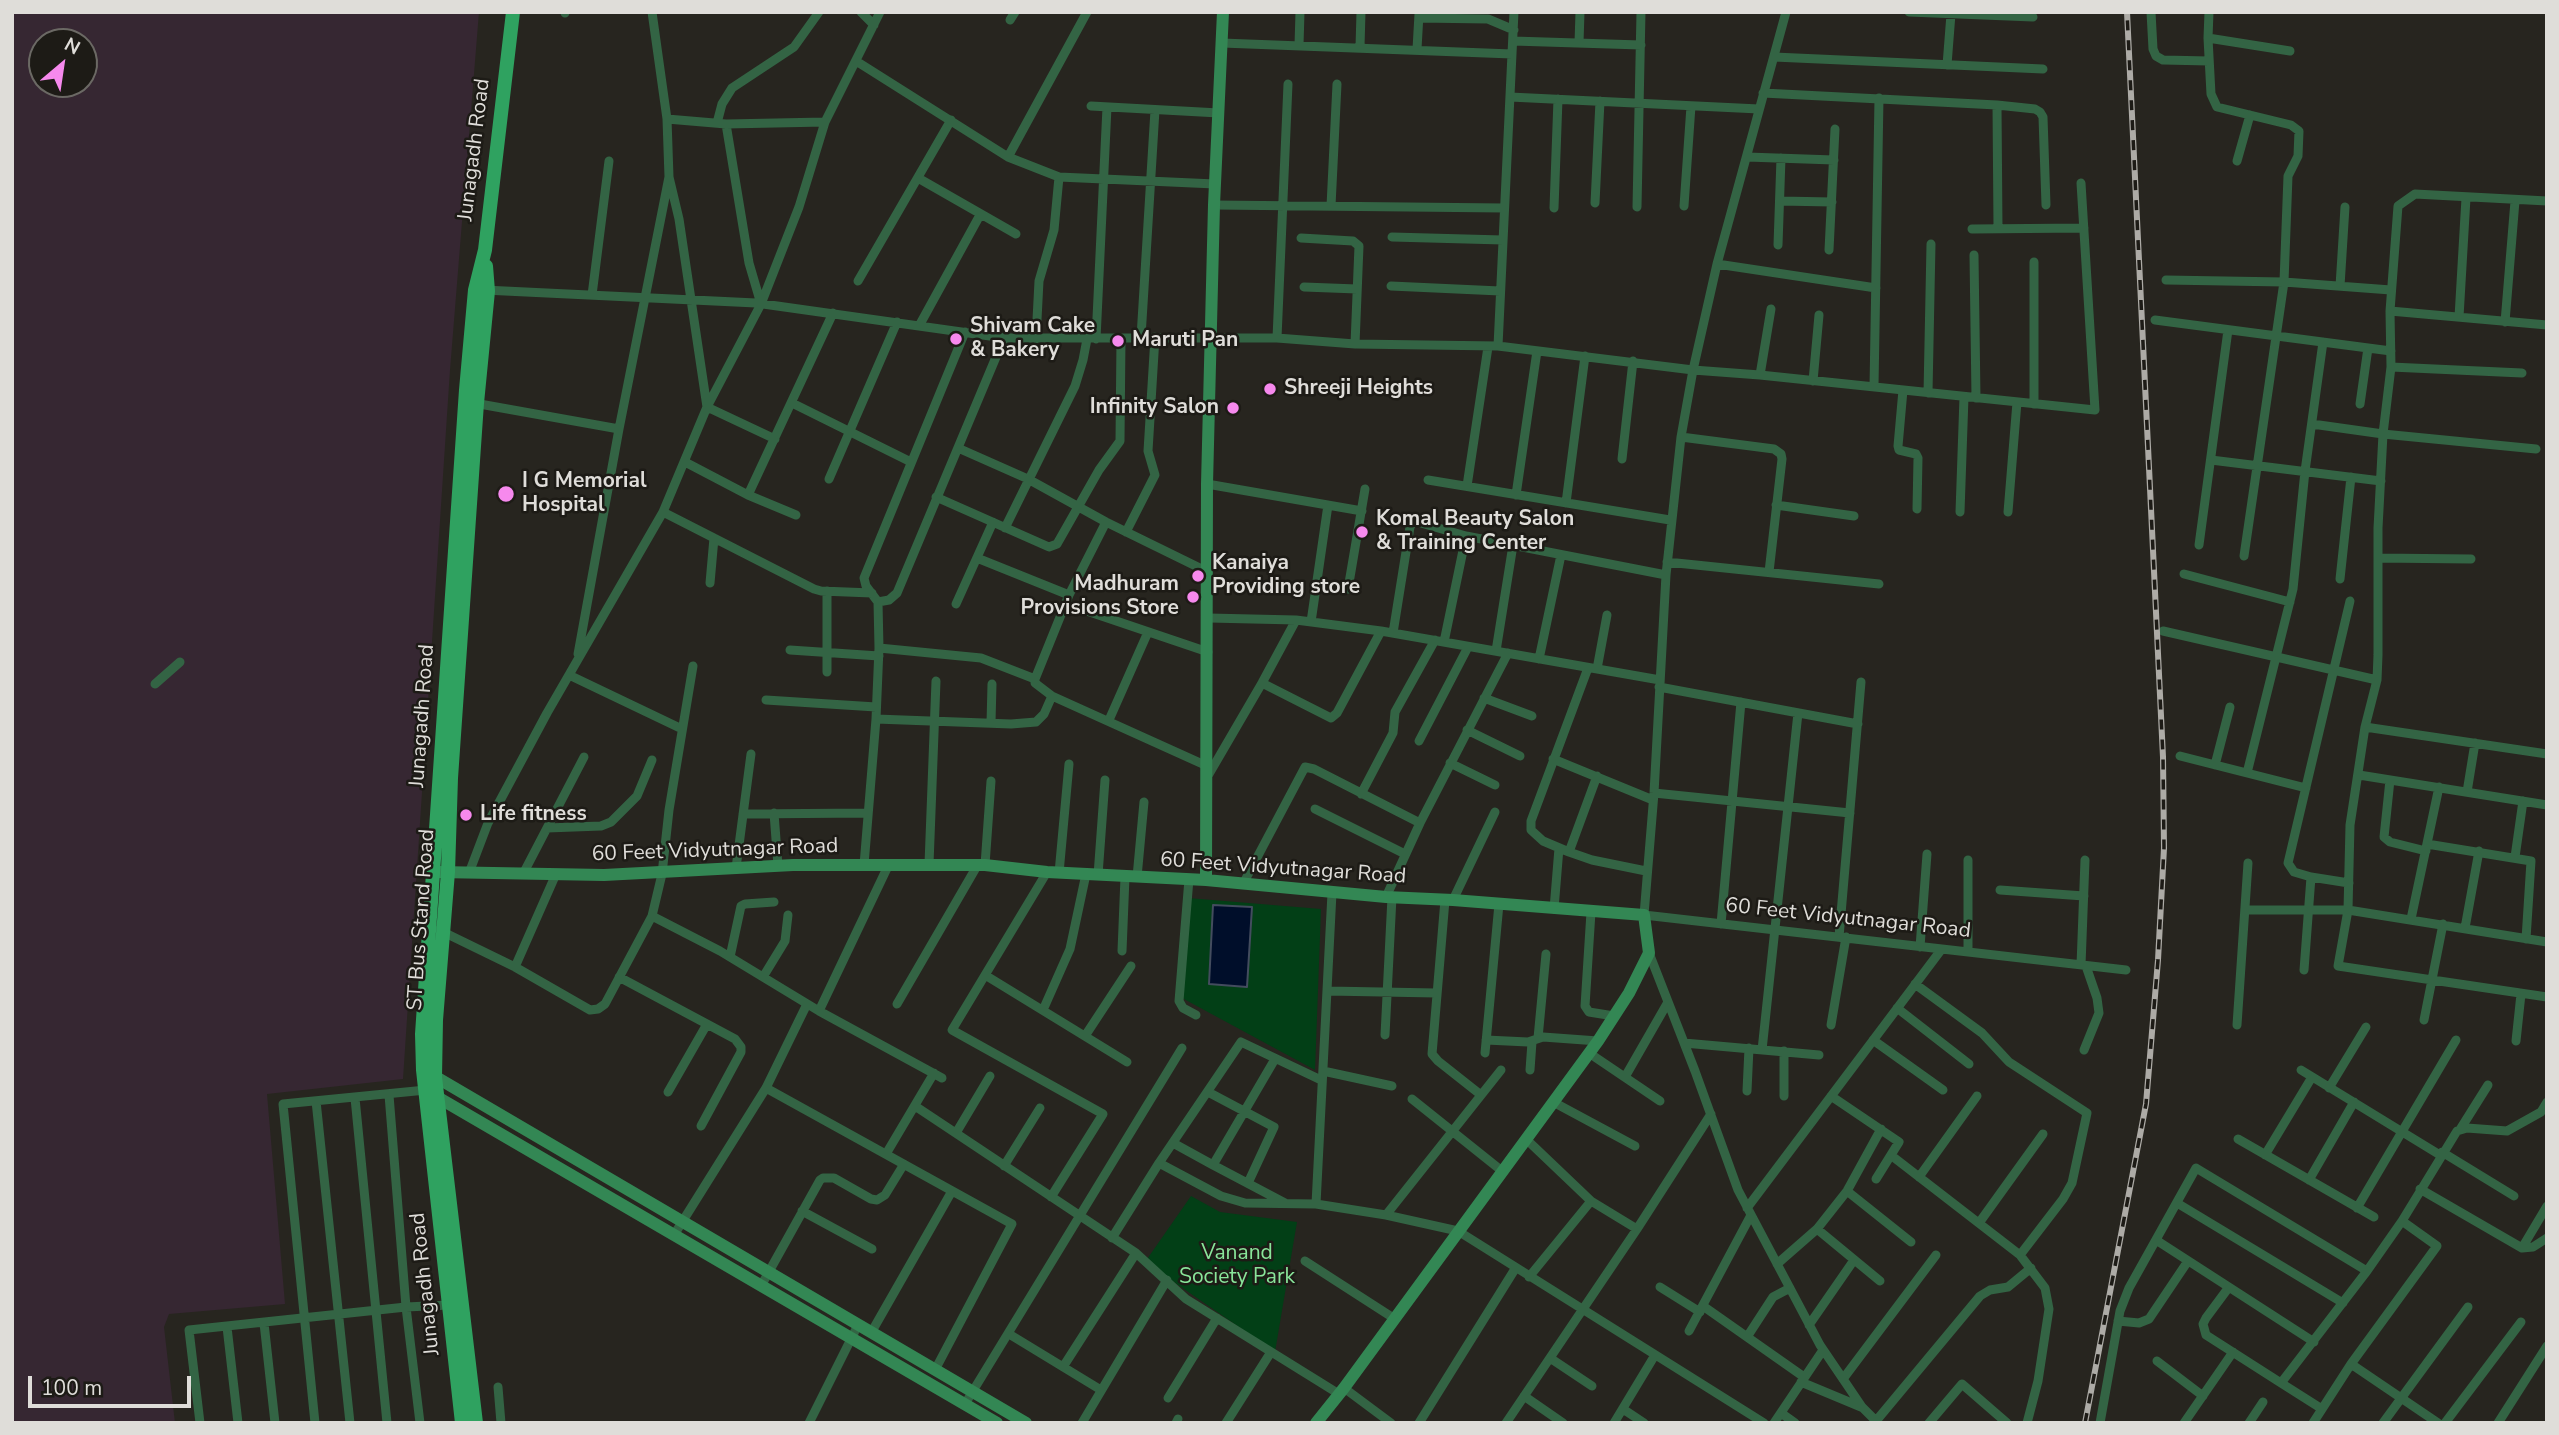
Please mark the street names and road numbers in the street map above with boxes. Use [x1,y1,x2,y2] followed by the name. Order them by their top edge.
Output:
[454,77,496,223] street label: Junagadh Road
[405,644,441,788] street label: Junagadh Road
[403,828,441,1012] street label: ST Bus Stand Road
[591,834,839,868] street label: 60 Feet Vidyutnagar Road
[1159,848,1407,890] street label: 60 Feet Vidyutnagar Road
[1724,894,1972,944] street label: 60 Feet Vidyutnagar Road
[406,1211,446,1357] street label: Junagadh Road

